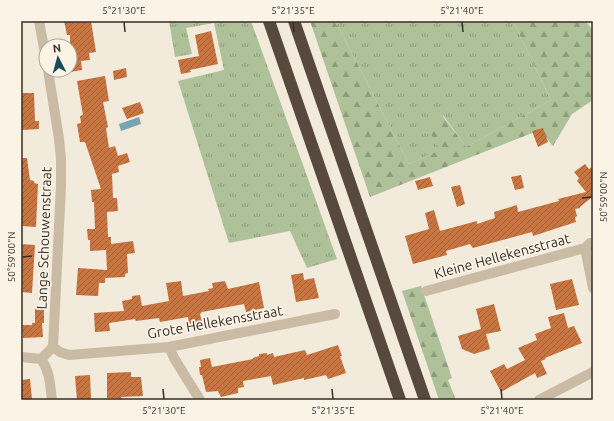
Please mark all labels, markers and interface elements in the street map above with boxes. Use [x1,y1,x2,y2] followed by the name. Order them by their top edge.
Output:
[102,5,146,16] text: 5°21'30"E
[271,5,315,16] text: 5°21'35"E
[440,5,484,16] text: 5°21'40"E
[38,38,78,78] north arrow
[52,42,62,54] text: N
[34,166,55,310] street label: Lange Schouwenstraat
[598,172,609,222] text: 50°59'00"N
[432,230,572,282] street label: Kleine Hellekensstraat
[6,232,17,282] text: 50°59'00"N
[146,302,284,342] street label: Grote Hellekensstraat
[142,405,186,416] text: 5°21'30"E
[311,405,355,416] text: 5°21'35"E
[480,405,524,416] text: 5°21'40"E

